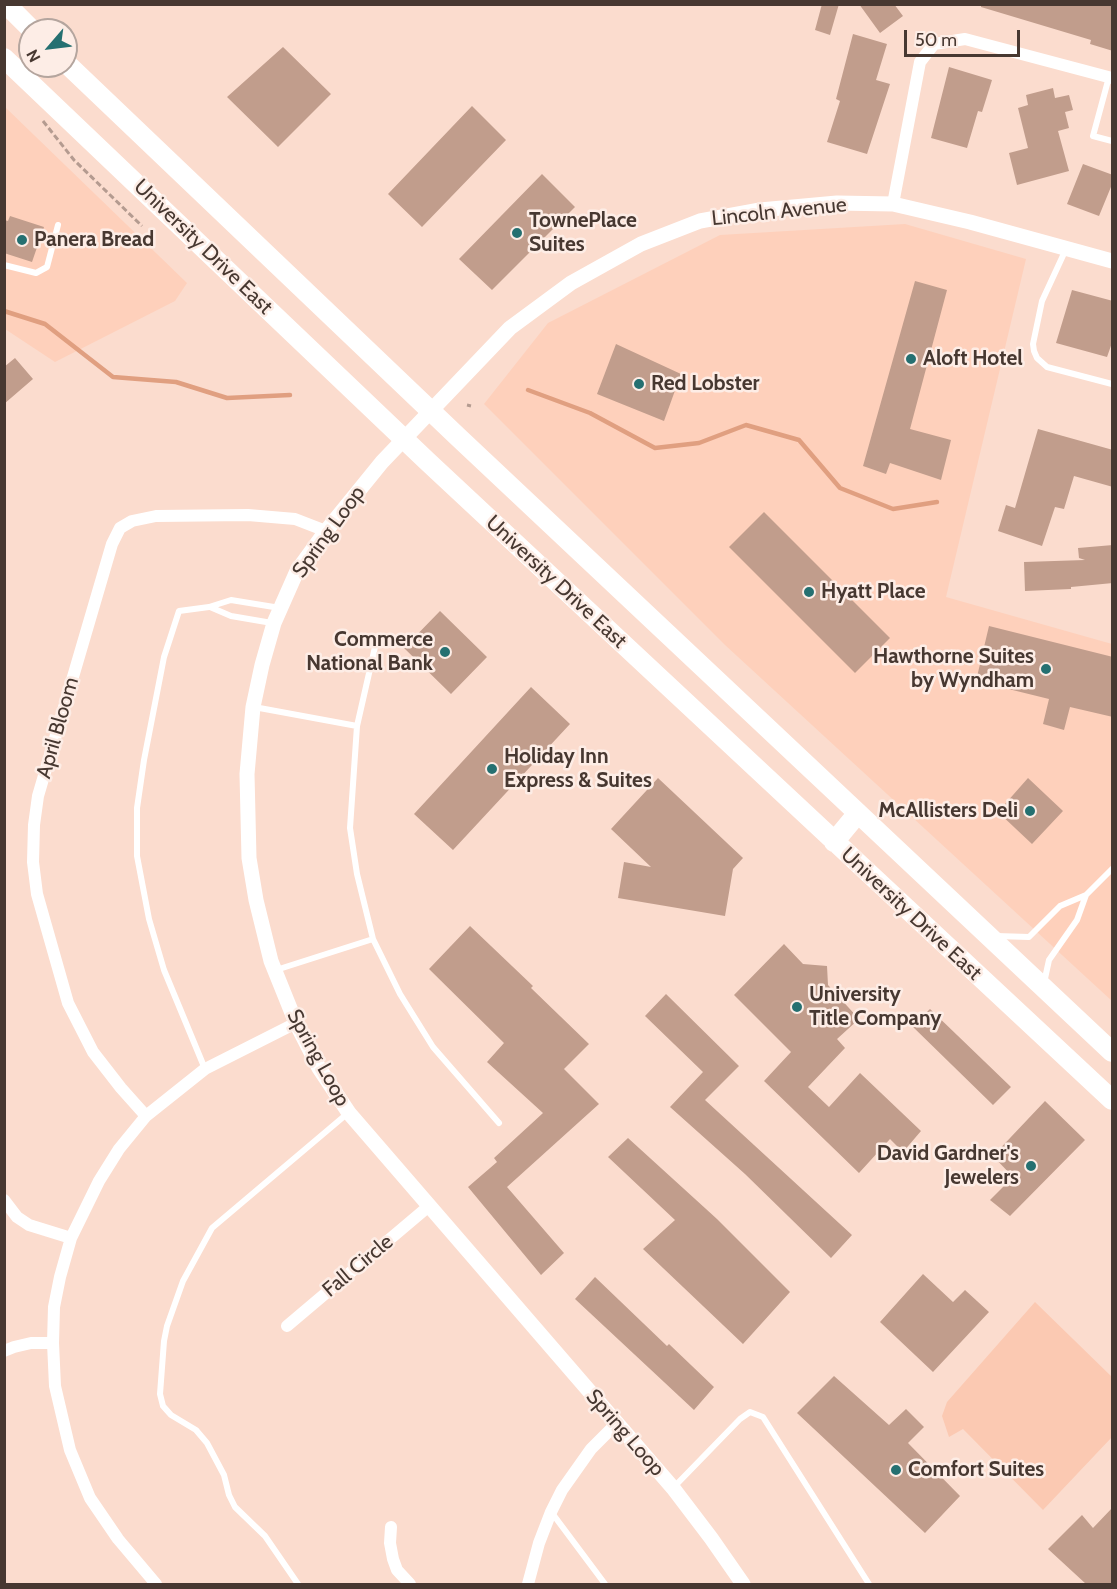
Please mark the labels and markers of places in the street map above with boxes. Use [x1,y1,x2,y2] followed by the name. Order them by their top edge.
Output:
[529,208,637,258] place label: TownePlace Suites
[510,226,524,240] marker: TownePlace Suites
[34,227,154,253] place label: Panera Bread
[15,233,29,247] marker: Panera Bread
[923,346,1023,372] place label: Aloft Hotel
[904,352,918,366] marker: Aloft Hotel
[651,371,759,397] place label: Red Lobster
[632,377,646,391] marker: Red Lobster
[821,579,925,605] place label: Hyatt Place
[802,585,816,599] marker: Hyatt Place
[306,627,433,677] place label: Commerce National Bank
[873,644,1034,694] place label: Hawthorne Suites by Wyndham
[438,645,452,659] marker: Commerce National Bank
[1039,662,1053,676] marker: Hawthorne Suites by Wyndham
[504,744,652,794] place label: Holiday Inn Express & Suites
[485,762,499,776] marker: Holiday Inn Express & Suites
[878,798,1018,824] place label: McAllisters Deli
[1023,804,1037,818] marker: McAllisters Deli
[809,982,941,1032] place label: University Title Company
[790,1000,804,1014] marker: University Title Company
[877,1141,1019,1191] place label: David Gardner's Jewelers
[1024,1159,1038,1173] marker: David Gardner's Jewelers
[908,1457,1044,1483] place label: Comfort Suites
[889,1463,903,1477] marker: Comfort Suites

